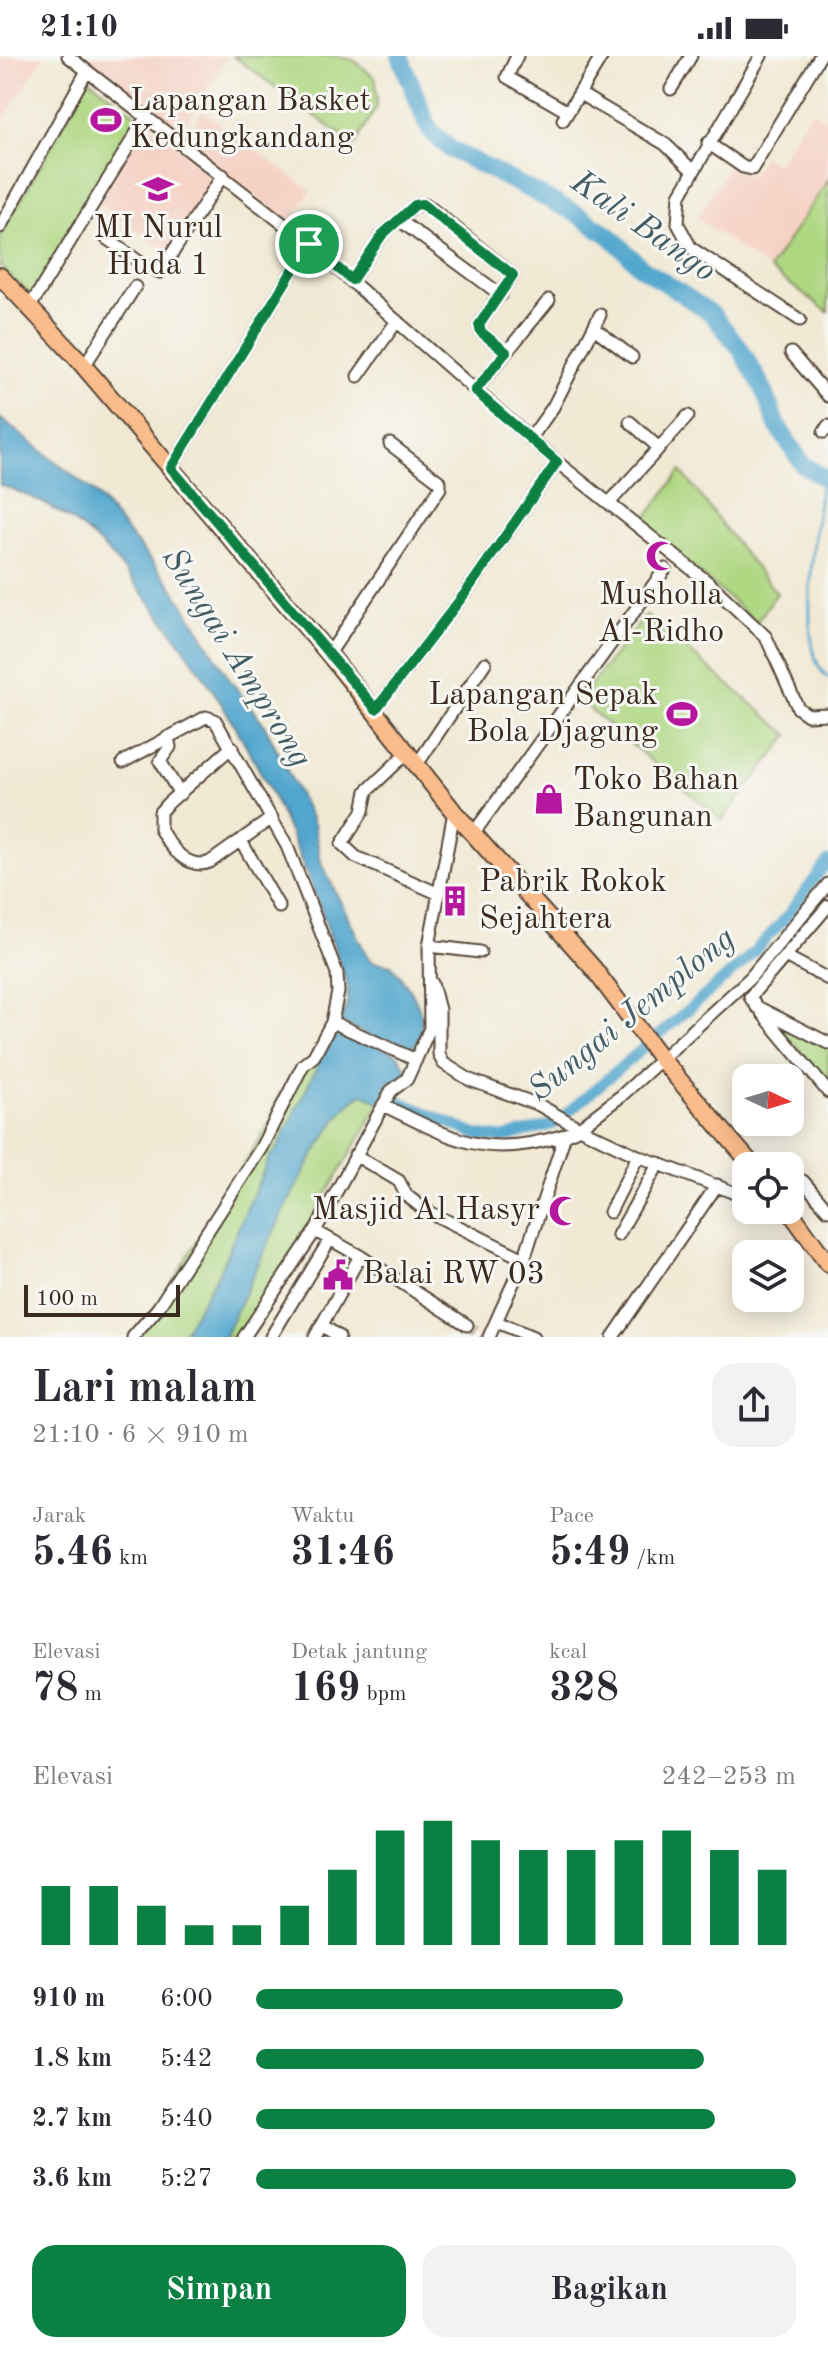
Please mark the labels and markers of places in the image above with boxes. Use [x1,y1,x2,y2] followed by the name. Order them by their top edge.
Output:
[130,86,371,155] place label: Lapangan Basket Kedungkandang
[89,103,123,137] sports icon: Lapangan Basket Kedungkandang
[141,172,175,206] school or university icon: MI Nurul Huda 1
[275,210,343,278] pin
[94,213,222,282] place label: MI Nurul Huda 1
[644,539,678,573] mosque icon: Musholla Al-Ridho
[598,580,724,649] place label: Musholla Al-Ridho
[428,680,658,749] place label: Lapangan Sepak Bola Djagung
[665,697,699,731] sports icon: Lapangan Sepak Bola Djagung
[573,765,739,834] place label: Toko Bahan Bangunan
[532,782,566,816] shop icon: Toko Bahan Bangunan
[479,867,667,936] place label: Pabrik Rokok Sejahtera
[438,884,472,918] building icon: Pabrik Rokok Sejahtera
[547,1194,581,1228] mosque icon: Masjid Al Hasyr
[312,1195,540,1227] place label: Masjid Al Hasyr
[321,1258,355,1292] public building icon: Balai RW 03
[362,1259,545,1291] place label: Balai RW 03

